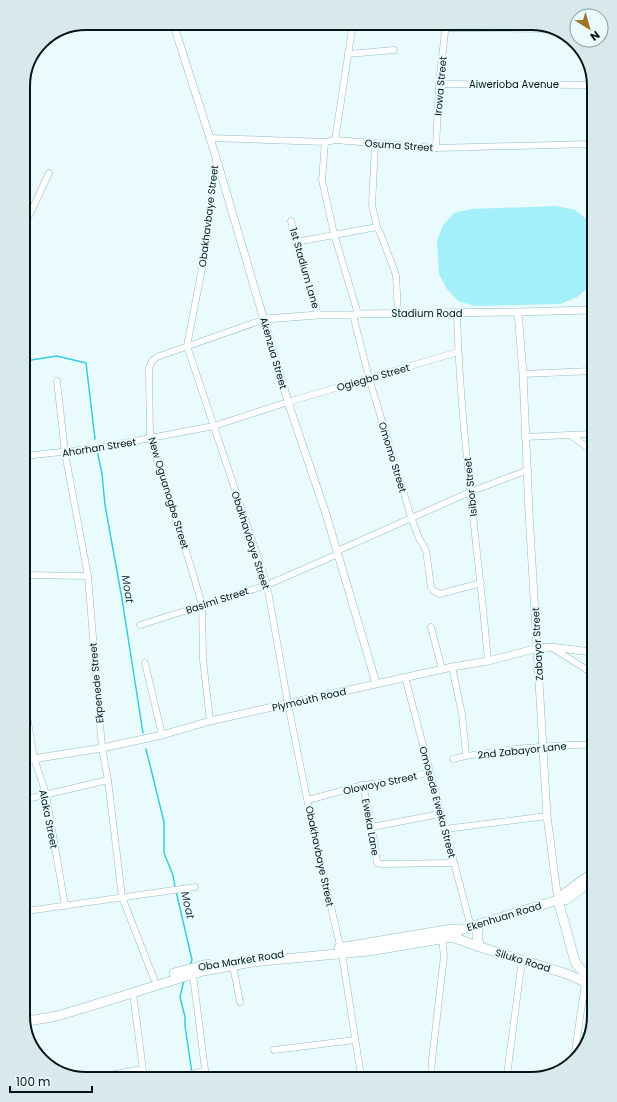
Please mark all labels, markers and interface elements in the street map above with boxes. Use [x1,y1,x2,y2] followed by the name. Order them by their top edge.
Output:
[569,8,609,48] north arrow
[587,27,603,45] text: N
[430,55,451,116] street label: Irowa Street
[469,77,559,92] street label: Aiwerioba Avenue
[364,136,434,155] street label: Osuma Street
[195,164,222,268] street label: Obakhavbaye Street
[286,226,323,310] street label: 1st Stadium Lane
[392,306,462,321] street label: Stadium Road
[256,315,291,391] street label: Akenzua Street
[335,360,412,395] street label: Ogiegbo Street
[375,420,411,495] street label: Omomo Street
[61,434,138,461] street label: Ahorhan Street
[144,435,193,551] street label: New Oguanogbe Street
[460,456,481,517] street label: Isibor Street
[228,489,274,592] street label: Obakhavbaye Street
[118,574,138,605] water label: Moat
[184,583,251,618] street label: Basimi Street
[528,607,547,681] street label: Zabayor Street
[85,642,107,724] street label: Ekpenede Street
[271,684,348,715] street label: Plymouth Road
[477,738,567,763] street label: 2nd Zabayor Lane
[415,745,460,860] street label: Omosede Eweka Street
[342,768,419,799] street label: Olowoyo Street
[35,788,62,850] street label: Alaka Street
[358,797,383,857] street label: Eweka Lane
[302,804,338,908] street label: Obakhavbaye Street
[177,890,199,921] water label: Moat
[465,898,543,935] street label: Ekenhuan Road
[493,945,553,976] street label: Siluko Road
[197,946,285,975] street label: Oba Market Road
[10,1068,92,1094] scale bar
[16,1073,50,1090] text: 100 m

